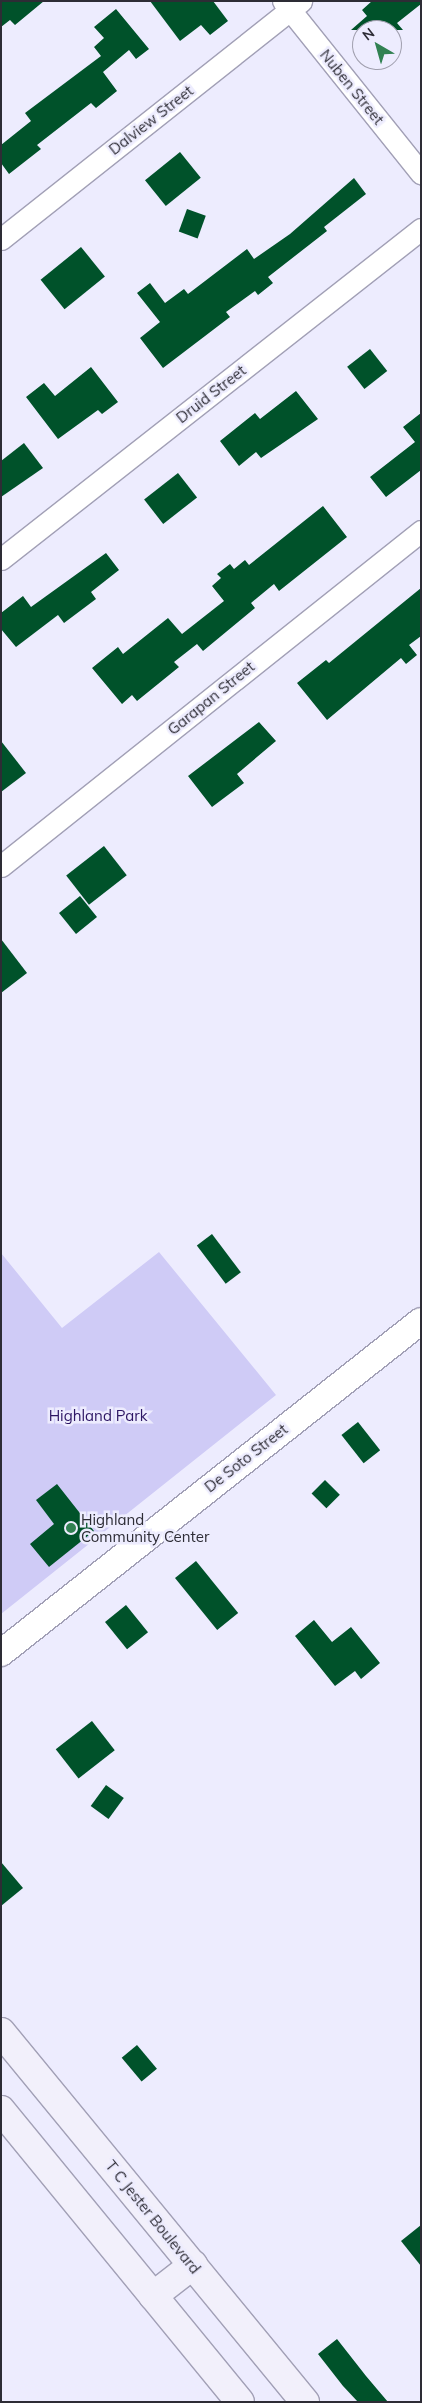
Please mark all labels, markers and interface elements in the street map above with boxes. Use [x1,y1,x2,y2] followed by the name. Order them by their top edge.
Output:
[352,20,402,70] north arrow
[359,24,378,44] text: N
[316,46,388,128] street label: Nuben Street
[105,82,197,158] street label: Dalview Street
[173,361,249,427] street label: Druid Street
[164,657,258,739] street label: Garapan Street
[49,1407,147,1425] park label: Highland Park
[201,1420,291,1496] street label: De Soto Street
[81,1510,209,1545] place label: Highland Community Center
[65,1522,77,1534] marker: Highland Community Center
[102,2157,204,2277] street label: T C Jester Boulevard

